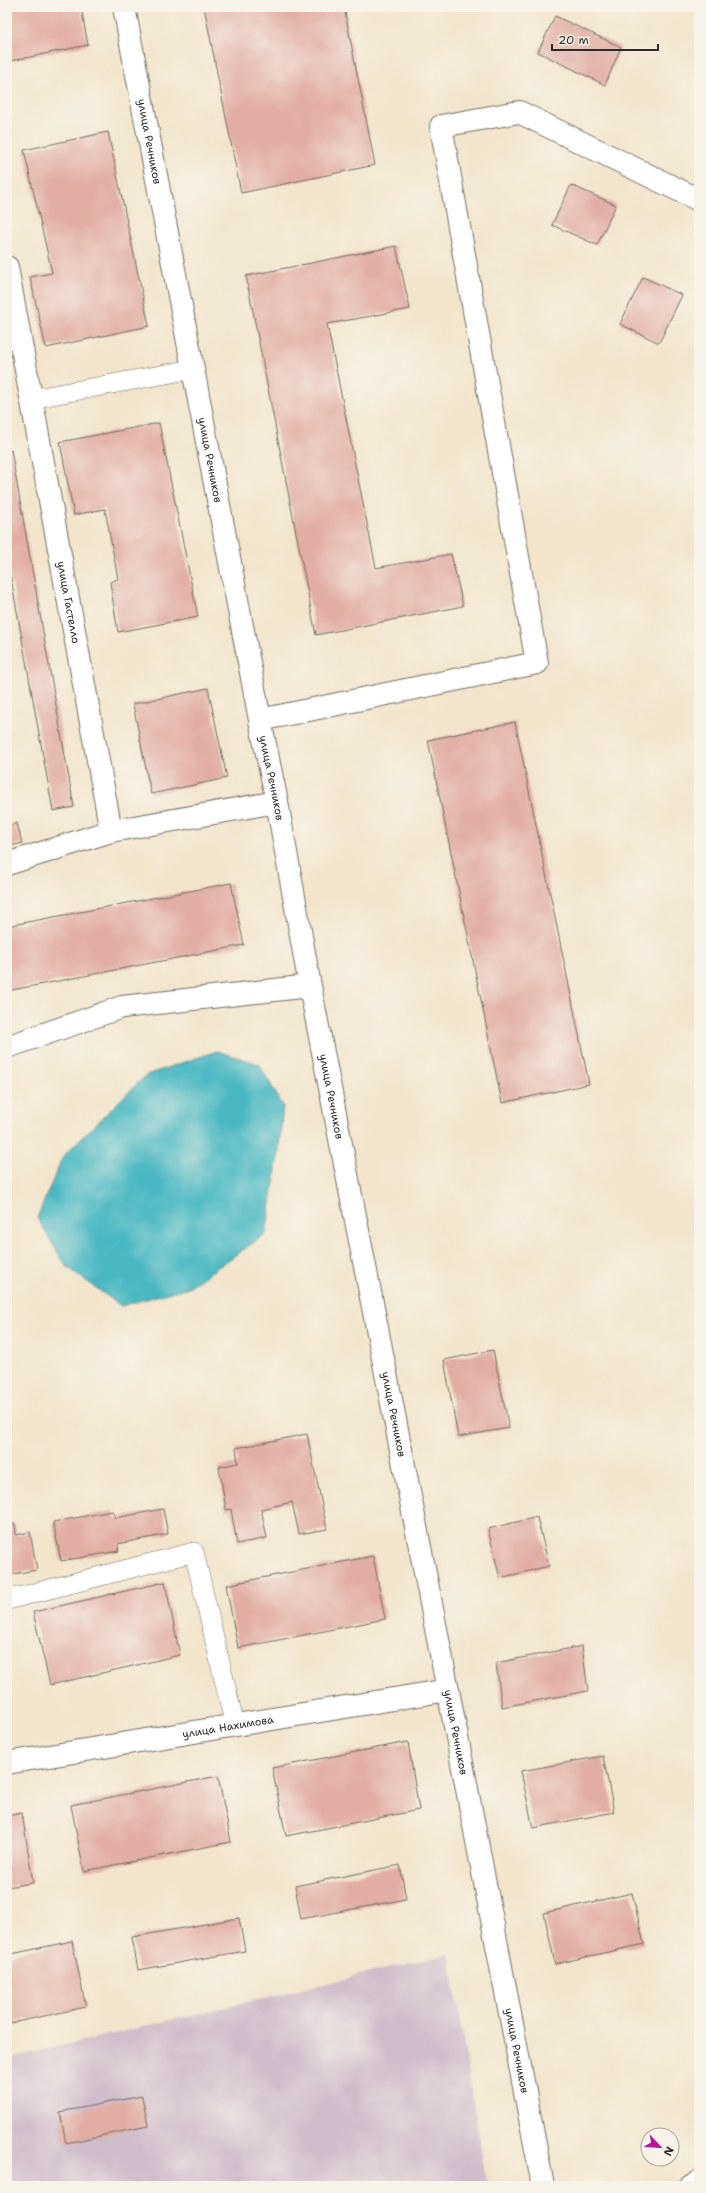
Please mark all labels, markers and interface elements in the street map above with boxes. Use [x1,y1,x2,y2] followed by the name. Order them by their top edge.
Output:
[552,26,658,52] scale bar
[558,32,589,48] text: 20 m
[134,98,165,186] street label: улица Речников
[195,416,226,504] street label: улица Речников
[54,560,84,645] street label: улица Гастелло
[256,734,288,822] street label: улица Речников
[316,1052,347,1140] street label: улица Речников
[378,1370,410,1458] street label: улица Речников
[441,1688,472,1776] street label: улица Речников
[181,1711,275,1741] street label: улица Нахимова
[502,2007,533,2095] street label: улица Речников
[640,2127,680,2167] north arrow
[660,2144,677,2159] text: N

